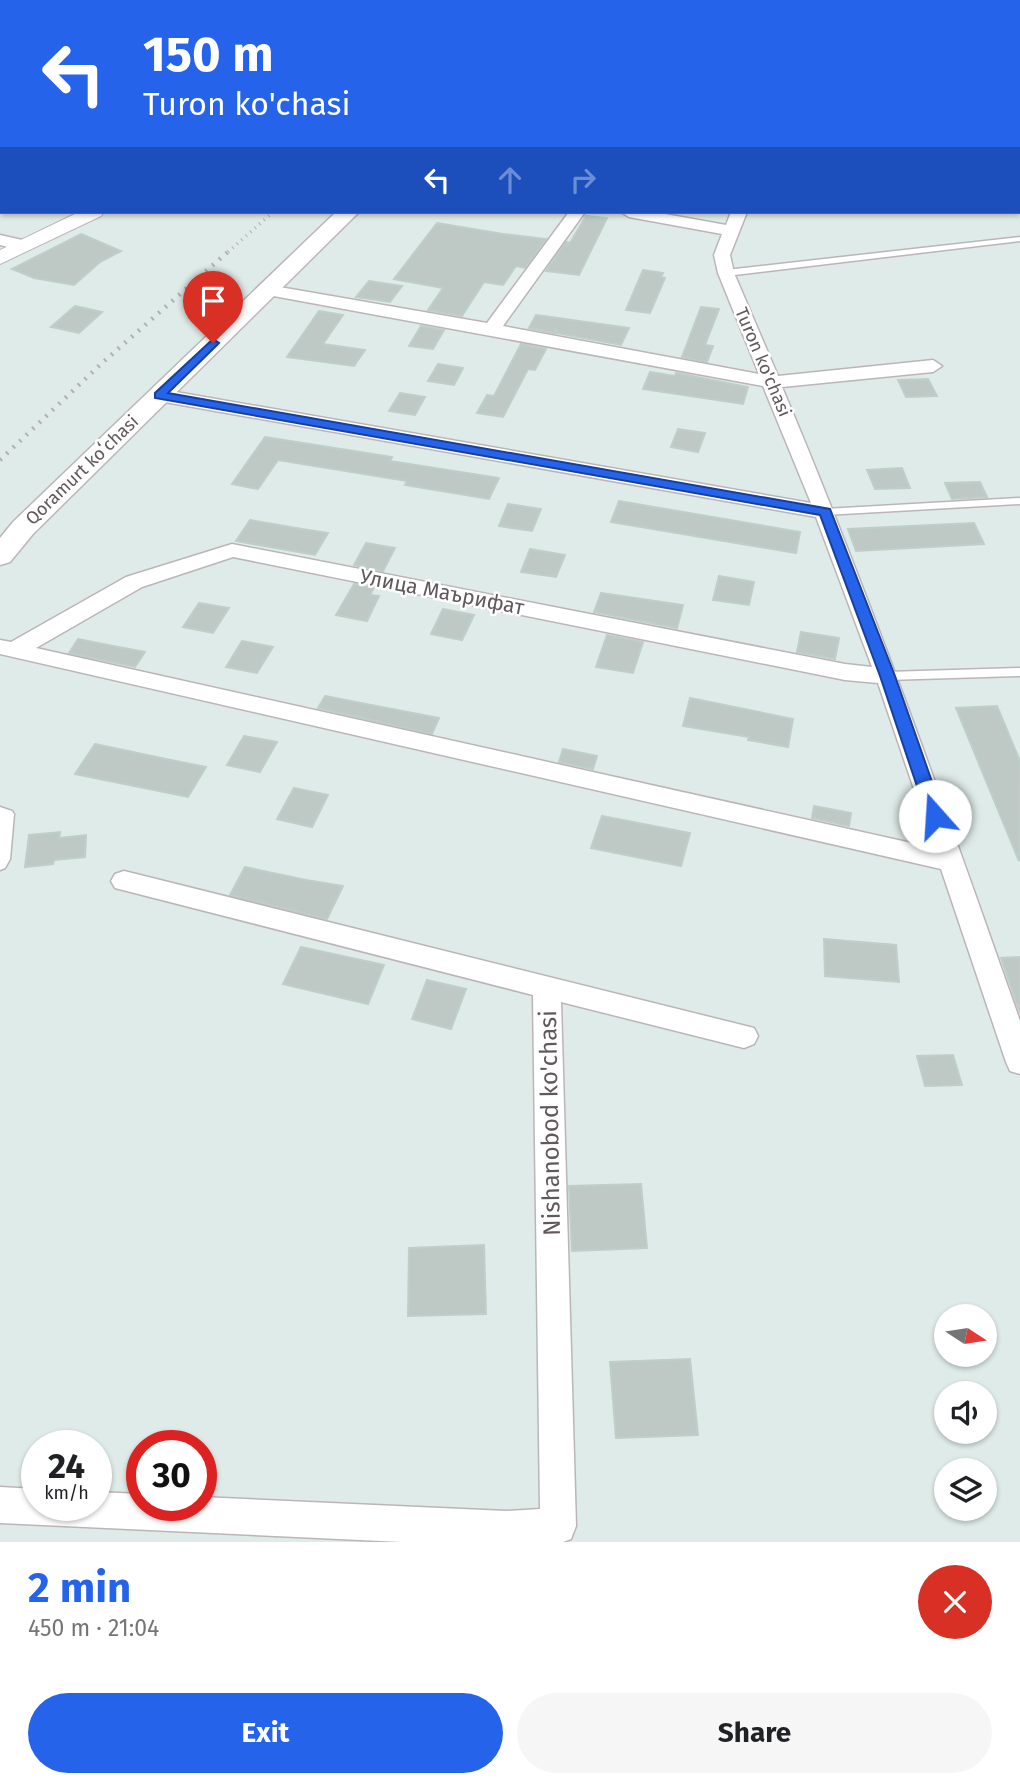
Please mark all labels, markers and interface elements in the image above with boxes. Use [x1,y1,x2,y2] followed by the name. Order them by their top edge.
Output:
[143,25,274,84] text: 150 m
[28,28,119,119] icon: left
[143,85,350,123] text: Turon ko'chasi
[418,161,456,199] icon: left
[491,161,529,199] icon: ahead
[564,161,602,199] icon: right
[183,271,243,343] pin
[194,282,232,320] icon: arrive
[730,304,796,420] street label: Turon ko'chasi
[21,410,143,530] street label: Qoramurt koʻchasi
[358,563,527,621] street label: Улица Маърифат
[898,779,972,853] position arrow
[534,1010,566,1236] street label: Nishanobod ko'chasi
[934,1304,998,1367] north arrow
[934,1304,997,1521] map controls
[934,1381,997,1444] button: sound
[126,1430,217,1521] speed limit sign: 30
[48,1445,85,1487] text: 24
[934,1458,997,1521] button: layers
[44,1482,89,1504] text: km/h
[28,1563,131,1613] text: 2 min
[918,1565,992,1639] button: close
[28,1614,159,1642] text: 450 m · 21:04
[28,1693,503,1773] button: Exit
[517,1693,992,1773] button: Share

